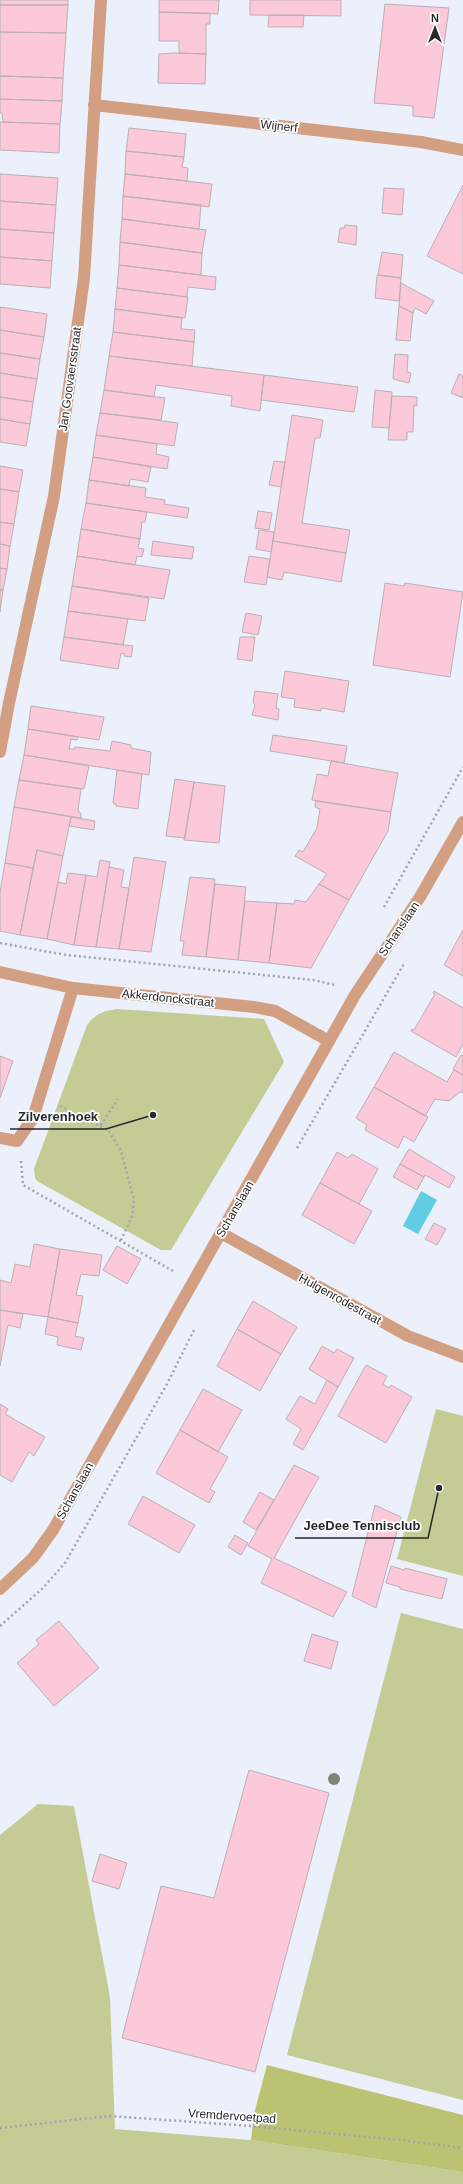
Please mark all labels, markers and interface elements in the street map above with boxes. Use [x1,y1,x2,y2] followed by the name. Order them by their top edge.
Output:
[415,8,455,48] north arrow
[431,12,439,24] text: N
[260,117,299,135] street label: Wijnerf
[56,326,84,432] street label: Jan Goovaersstraat
[376,899,422,959] street label: Schanslaan
[121,986,215,1010] street label: Akkerdonckstraat
[10,1104,106,1129] callout: Zilverenhoek
[18,1109,99,1124] text: Zilverenhoek
[213,1178,257,1240] street label: Schanslaan
[296,1271,384,1328] street label: Hulgenrodestraat
[54,1460,96,1522] street label: Schanslaan
[295,1513,428,1538] callout: JeeDee Tennisclub
[304,1518,420,1533] text: JeeDee Tennisclub
[187,2106,277,2126] street label: Vremdervoetpad

